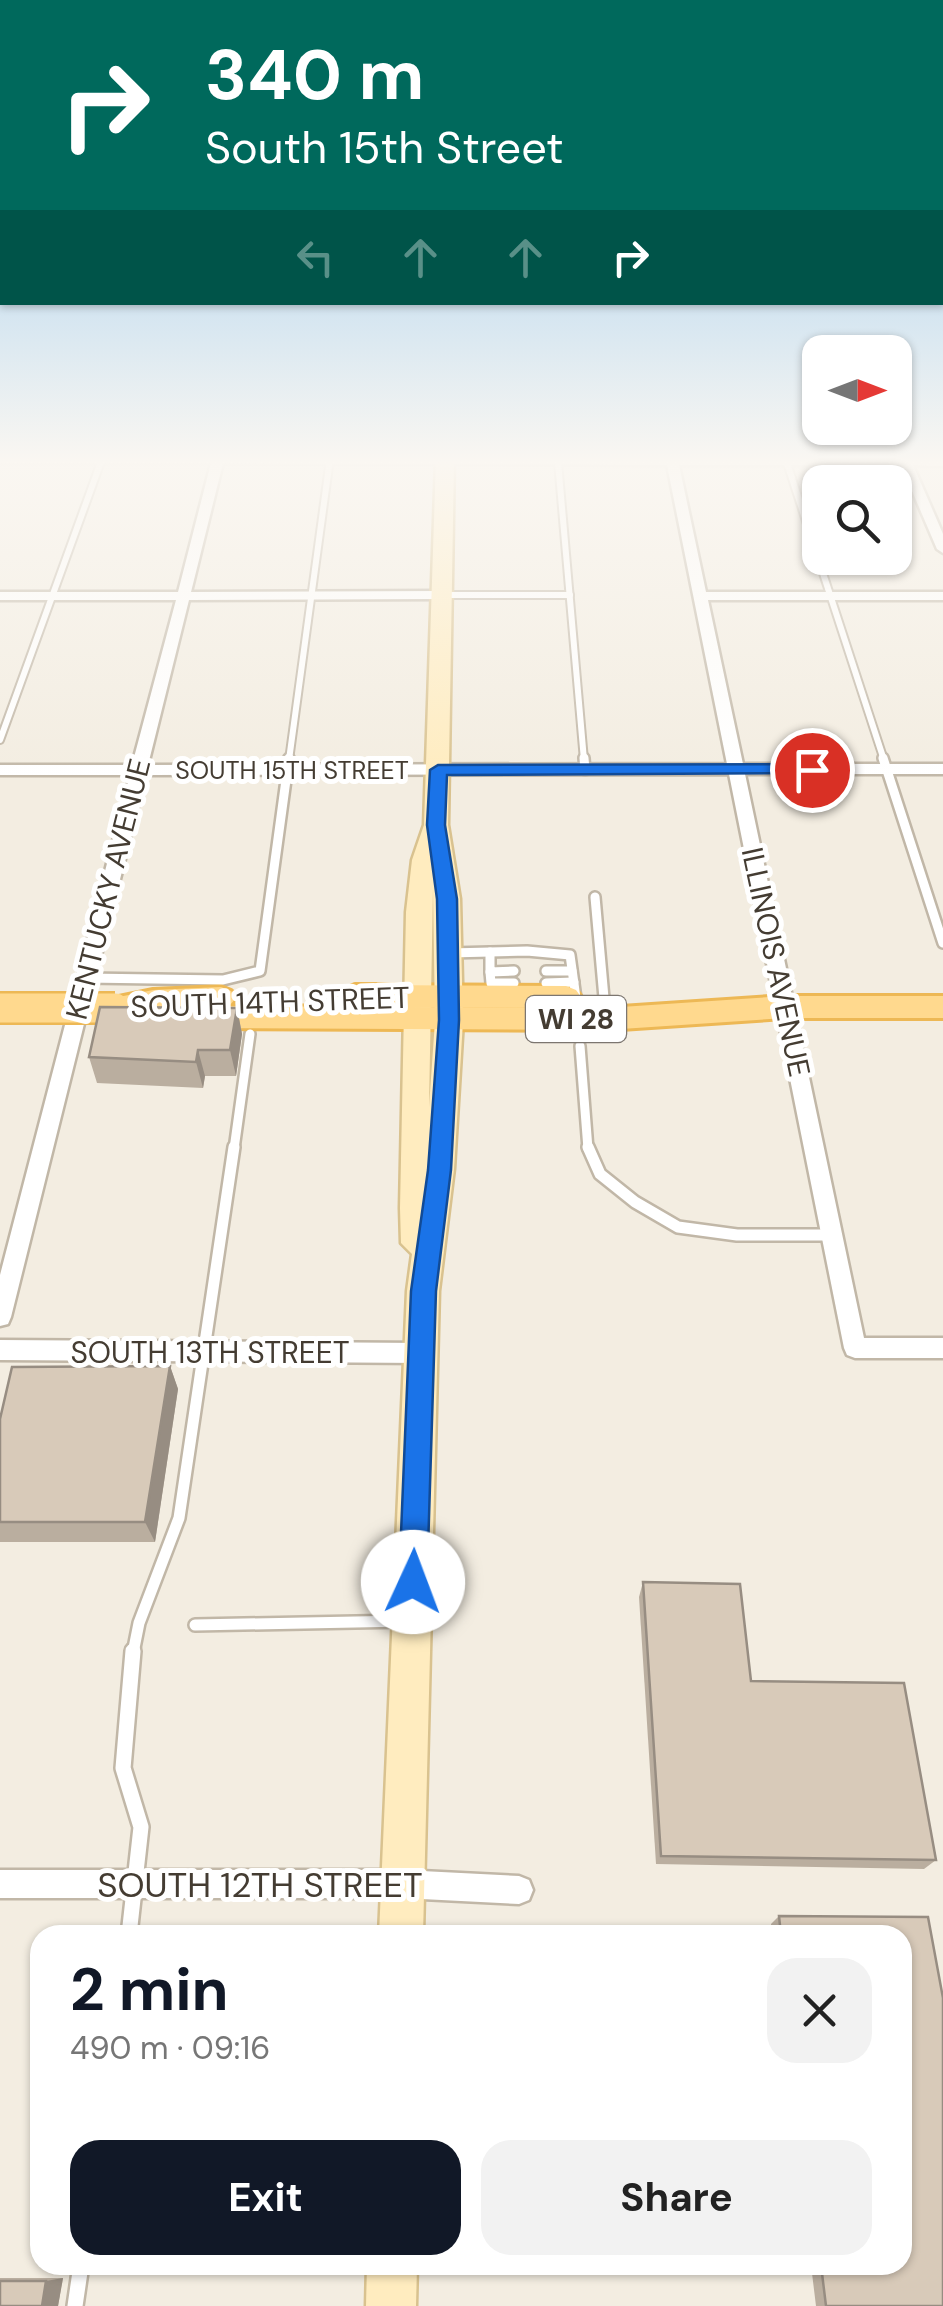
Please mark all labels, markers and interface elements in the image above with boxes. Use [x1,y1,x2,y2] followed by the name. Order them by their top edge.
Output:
[205,30,424,121] text: 340 m
[40,40,170,170] icon: right
[205,118,564,177] text: South 15th Street
[288,230,343,285] icon: left
[393,230,448,285] icon: ahead
[498,230,553,285] icon: ahead
[603,230,658,285] icon: right
[802,335,912,445] north arrow
[802,335,912,575] map controls
[802,465,912,575] button: search
[770,728,855,813] pin
[785,743,840,798] icon: arrive
[175,754,409,787] street label: SOUTH 15TH STREET
[57,755,159,1023] street label: KENTUCKY AVENUE
[733,844,819,1080] street label: ILLINOIS AVENUE
[130,978,410,1026] street label: SOUTH 14TH STREET
[526,996,626,1042] road number: WI 28
[70,1333,350,1372] street label: SOUTH 13TH STREET
[361,1530,465,1634] position arrow
[97,1862,423,1908] street label: SOUTH 12TH STREET
[70,1950,229,2029] text: 2 min
[767,1958,872,2063] button: close
[70,2027,270,2069] text: 490 m · 09:16
[70,2140,461,2255] button: Exit
[481,2140,872,2255] button: Share

